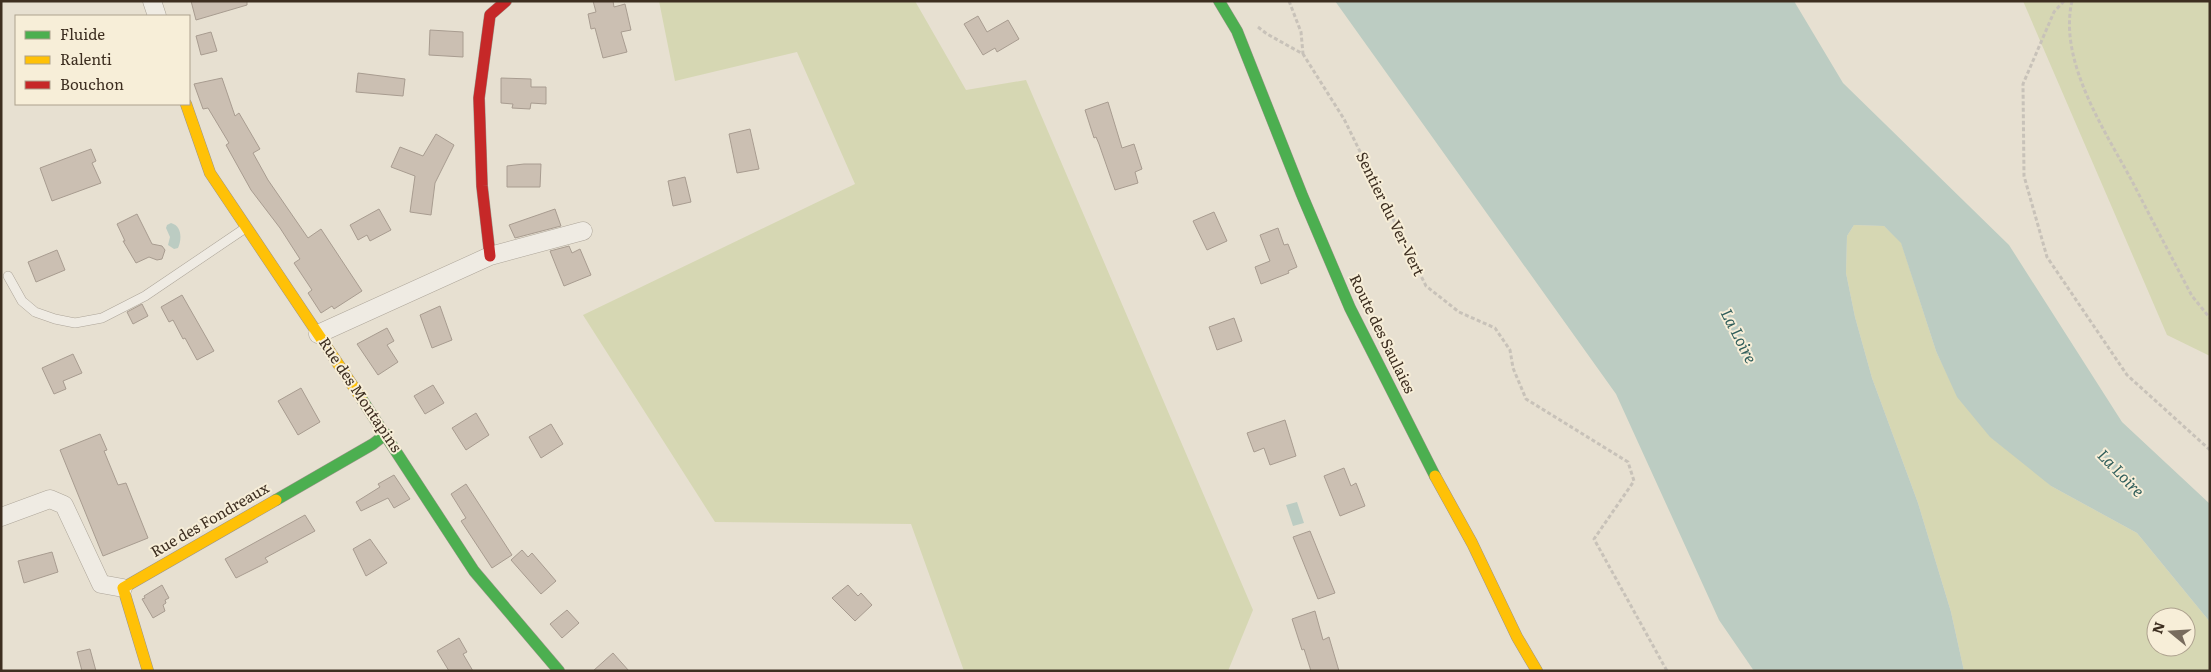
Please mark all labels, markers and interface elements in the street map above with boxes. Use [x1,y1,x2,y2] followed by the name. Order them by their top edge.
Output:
[15,15,190,105] legend
[60,22,105,45] text: Fluide
[60,47,112,70] text: Ralenti
[60,72,124,95] text: Bouchon
[1351,147,1431,279] street label: Sentier du Ver-Vert
[1345,270,1422,397] street label: Route des Saulaies
[1716,304,1764,367] water label: La Loire
[314,332,408,456] street label: Rue des Montapins
[2093,443,2151,502] water label: La Loire
[146,475,273,562] street label: Rue des Fondreaux
[2146,607,2196,657] north arrow
[2146,619,2169,636] text: N

